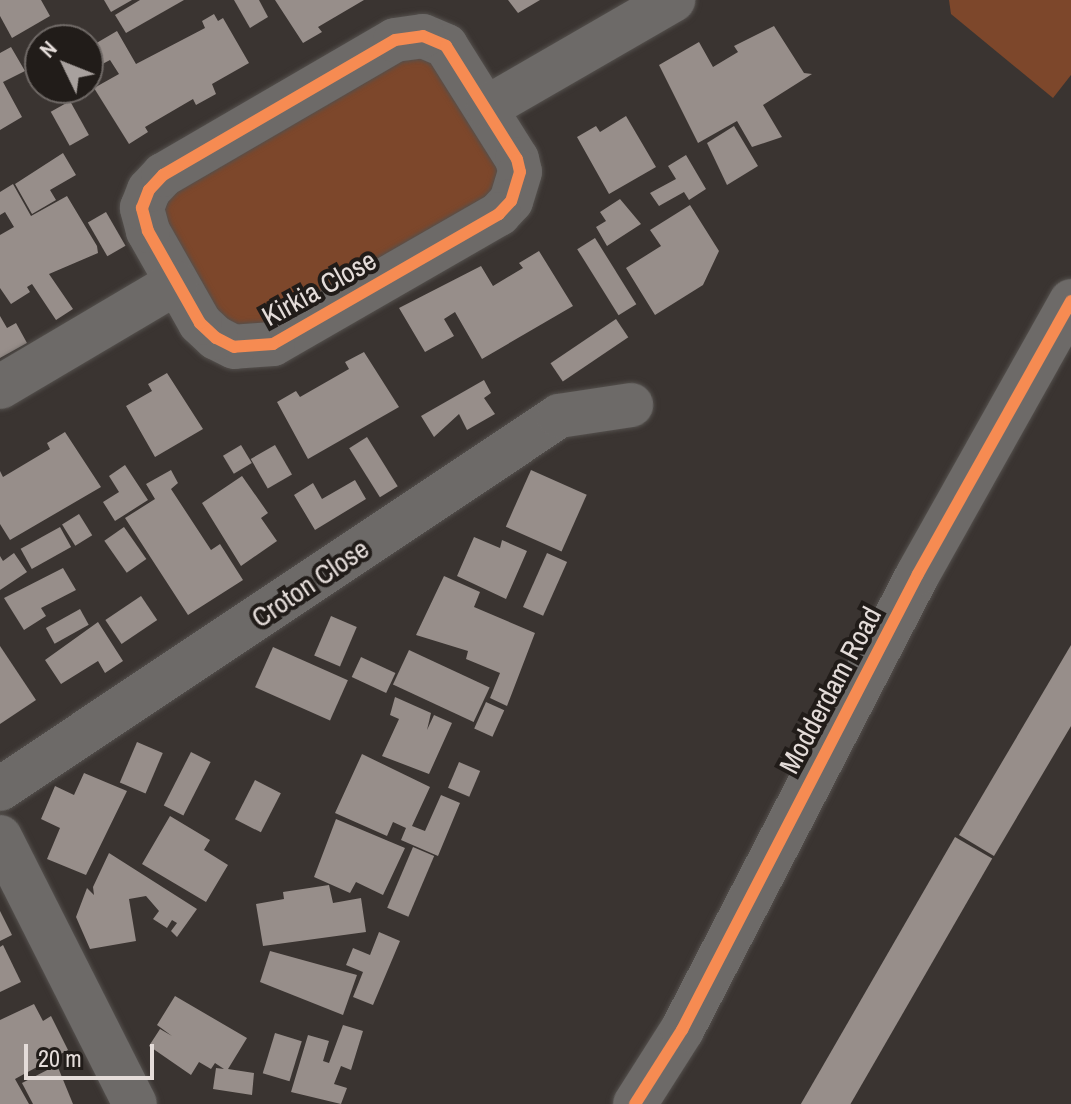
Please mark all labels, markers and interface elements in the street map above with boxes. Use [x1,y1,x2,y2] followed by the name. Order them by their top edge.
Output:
[24,24,104,104] north arrow
[32,34,63,64] text: N
[256,243,382,333] street label: Kirkia Close
[245,532,375,634] street label: Croton Close
[772,601,888,779] street label: Modderdam Road
[28,1028,158,1078] scale bar
[38,1042,82,1074] text: 20 m

